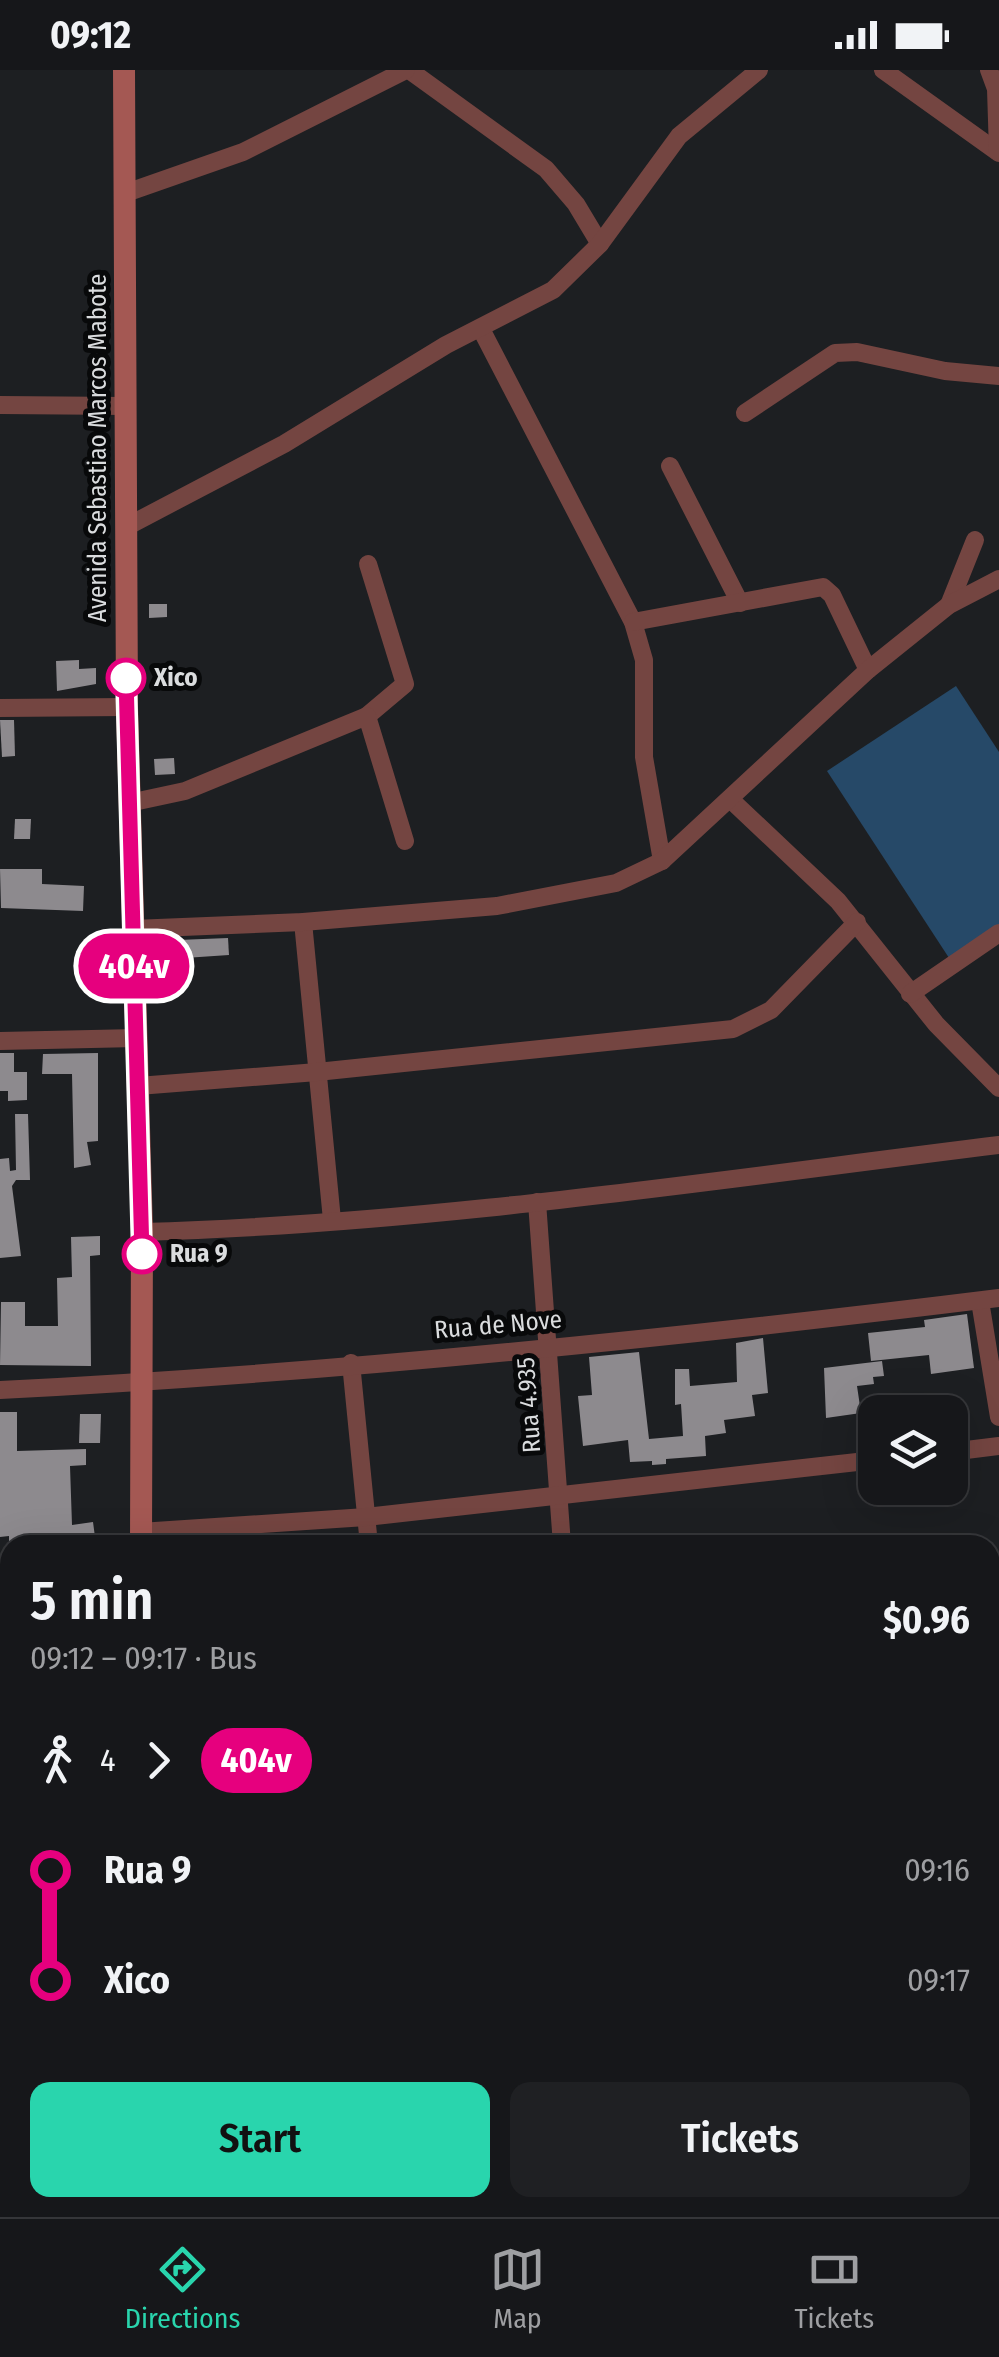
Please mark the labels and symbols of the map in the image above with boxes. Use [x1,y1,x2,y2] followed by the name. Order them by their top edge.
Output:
[83,274,113,622] street label: Avenida Sebastiao Marcos Mabote
[107,659,145,697] marker: Xico
[153,663,197,693] place label: Xico
[64,934,204,998] line badge: 404v
[123,1235,161,1273] marker: Rua 9
[170,1239,228,1269] place label: Rua 9
[433,1304,563,1346] street label: Rua de Nove
[511,1356,547,1454] street label: Rua 4.935

